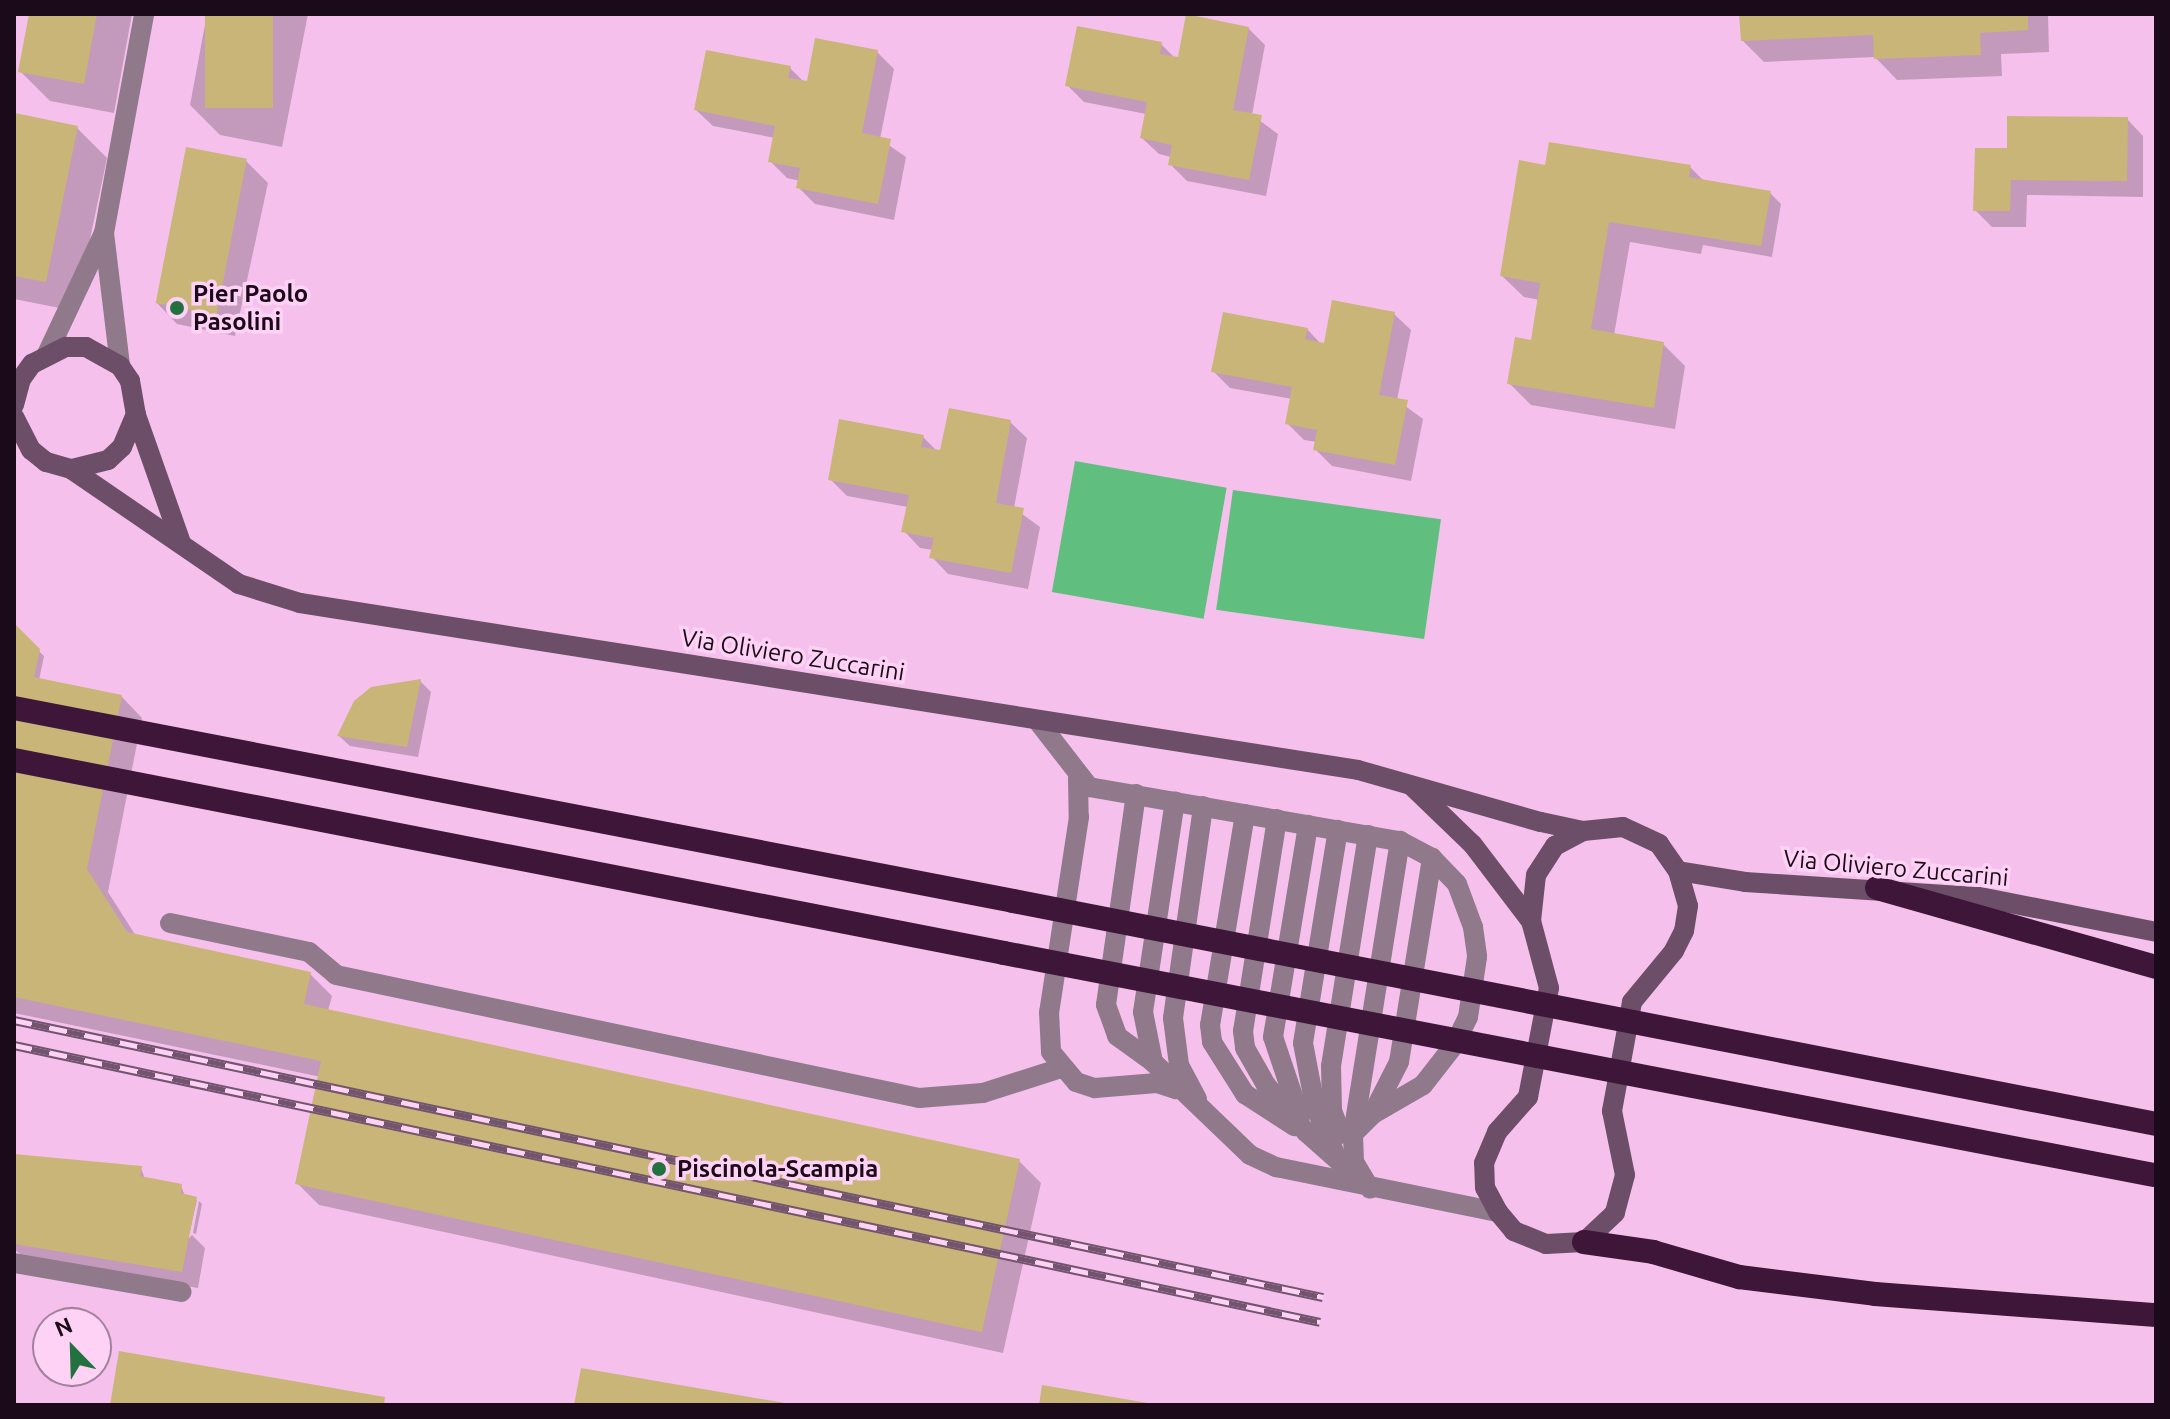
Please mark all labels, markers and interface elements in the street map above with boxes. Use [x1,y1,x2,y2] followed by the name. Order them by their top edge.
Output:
[193,280,308,336] place label: Pier Paolo Pasolini
[168,299,186,317] marker: Pier Paolo Pasolini
[679,623,907,687] street label: Via Oliviero Zuccarini
[1782,844,2010,892] street label: Via Oliviero Zuccarini
[677,1155,878,1183] place label: Piscinola-Scampia
[648,1158,670,1180] marker: Piscinola-Scampia
[32,1307,112,1387] north arrow
[51,1312,76,1341] text: N

